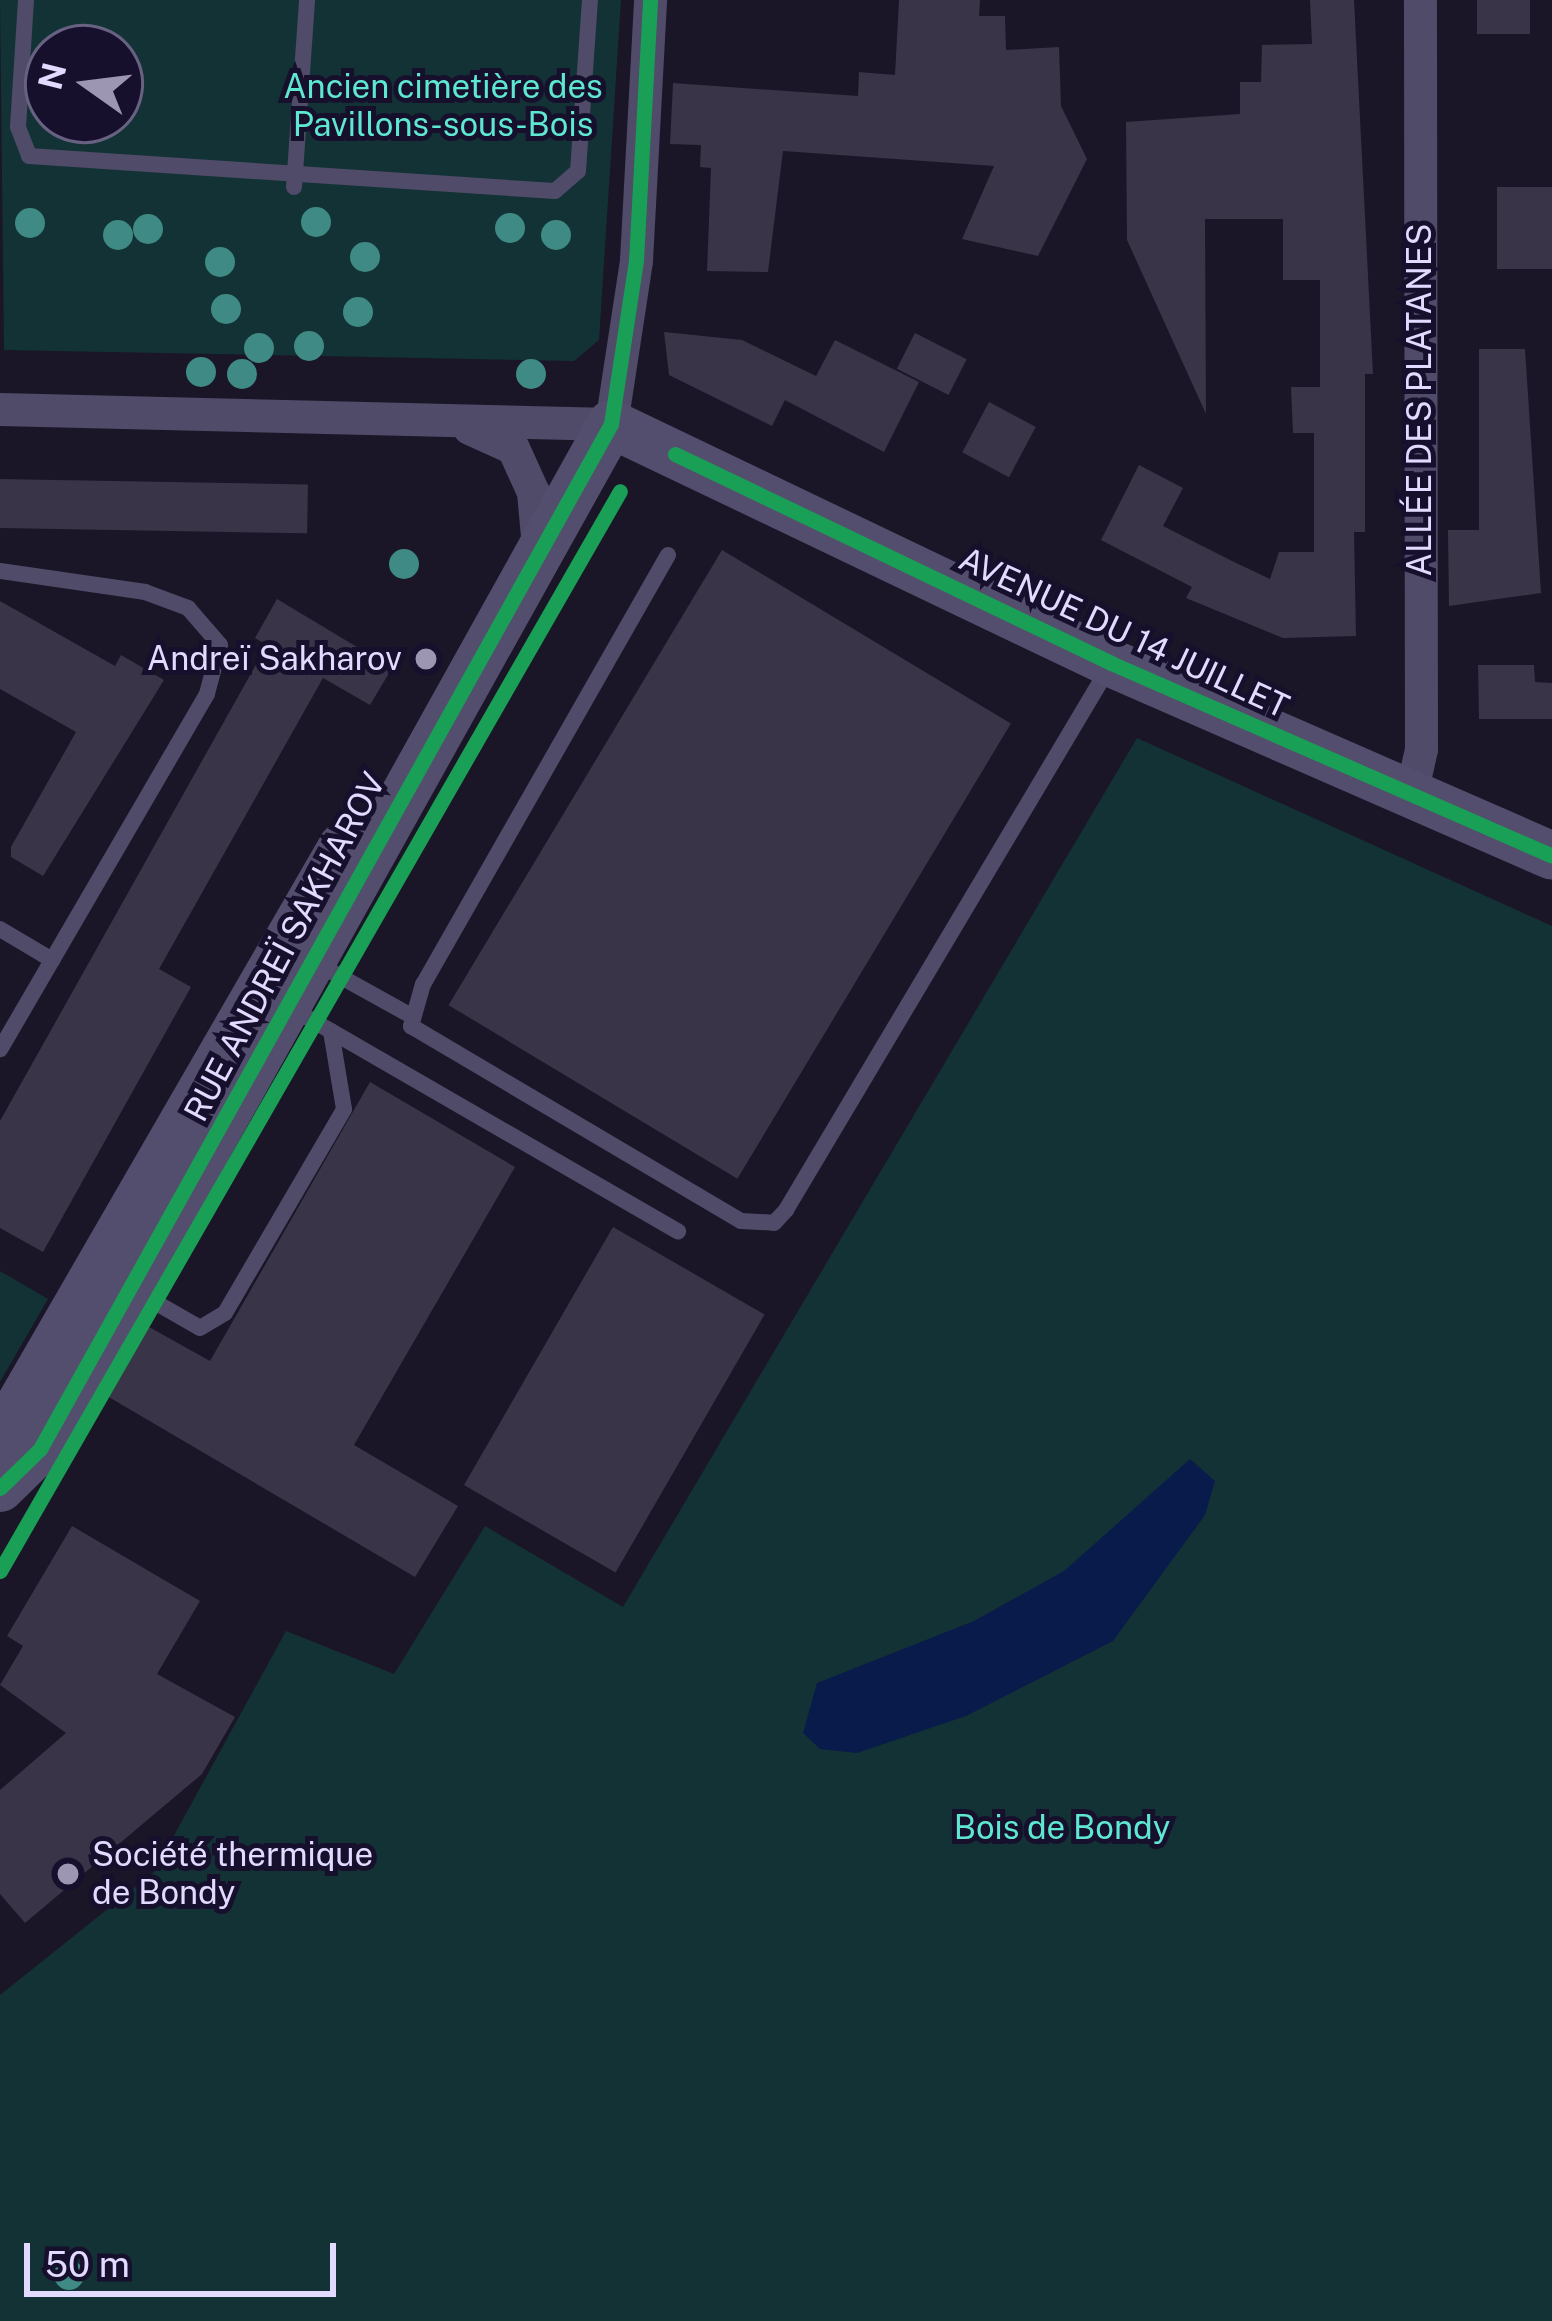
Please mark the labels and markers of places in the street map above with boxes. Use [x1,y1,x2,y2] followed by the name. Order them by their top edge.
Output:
[147,639,402,679] place label: Andreï Sakharov
[413,646,439,672] marker: Andreï Sakharov
[92,1835,373,1913] place label: Société thermique de Bondy
[55,1861,81,1887] marker: Société thermique de Bondy

